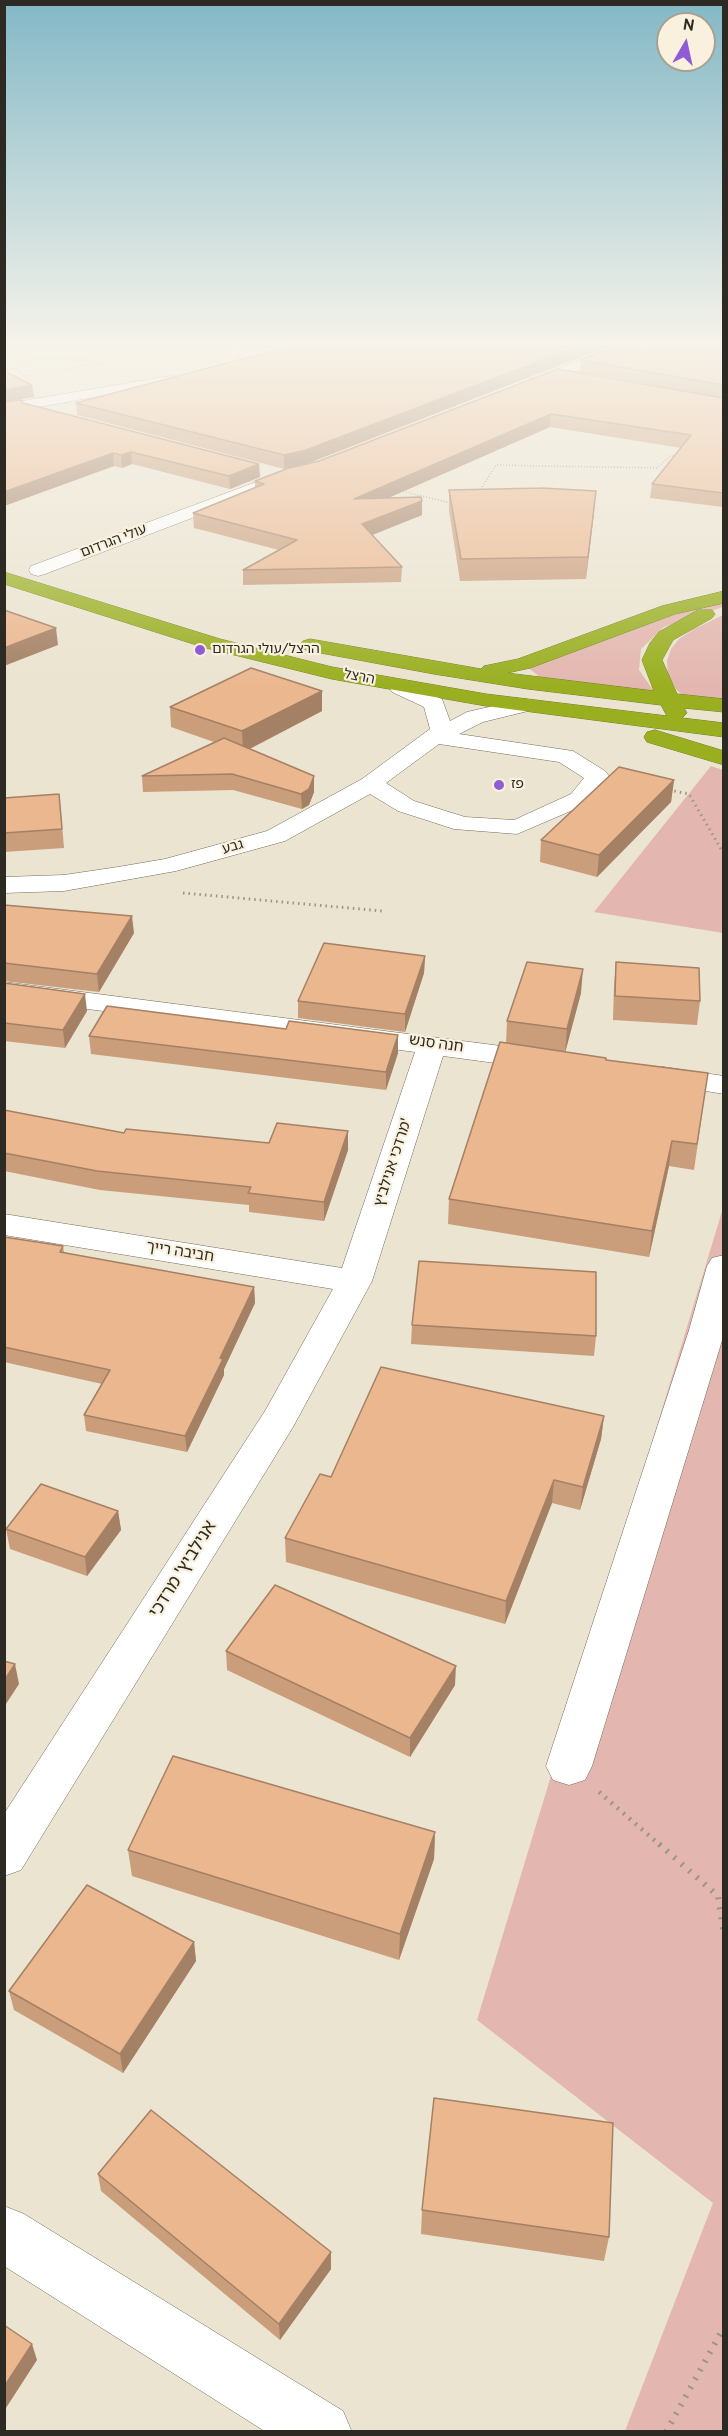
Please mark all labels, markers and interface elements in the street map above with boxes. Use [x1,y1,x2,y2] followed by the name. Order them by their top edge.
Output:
[656,12,716,72] north arrow
[681,15,696,37] text: N
[78,522,150,562] street label: עולי הגרדום
[212,642,320,658] place label: הרצל/עולי הגרדום
[193,643,207,657] marker: הרצל/עולי הגרדום
[342,667,376,689] street label: הרצל
[511,777,524,793] place label: פז
[492,778,506,792] marker: פז
[220,837,246,859] street label: גבע
[408,1032,464,1058] street label: חנה סנש
[371,1117,417,1209] street label: מרדכי אנילביץ'
[145,1239,215,1267] street label: חביבה רייך
[146,1518,222,1622] street label: אנילביץ' מרדכי

